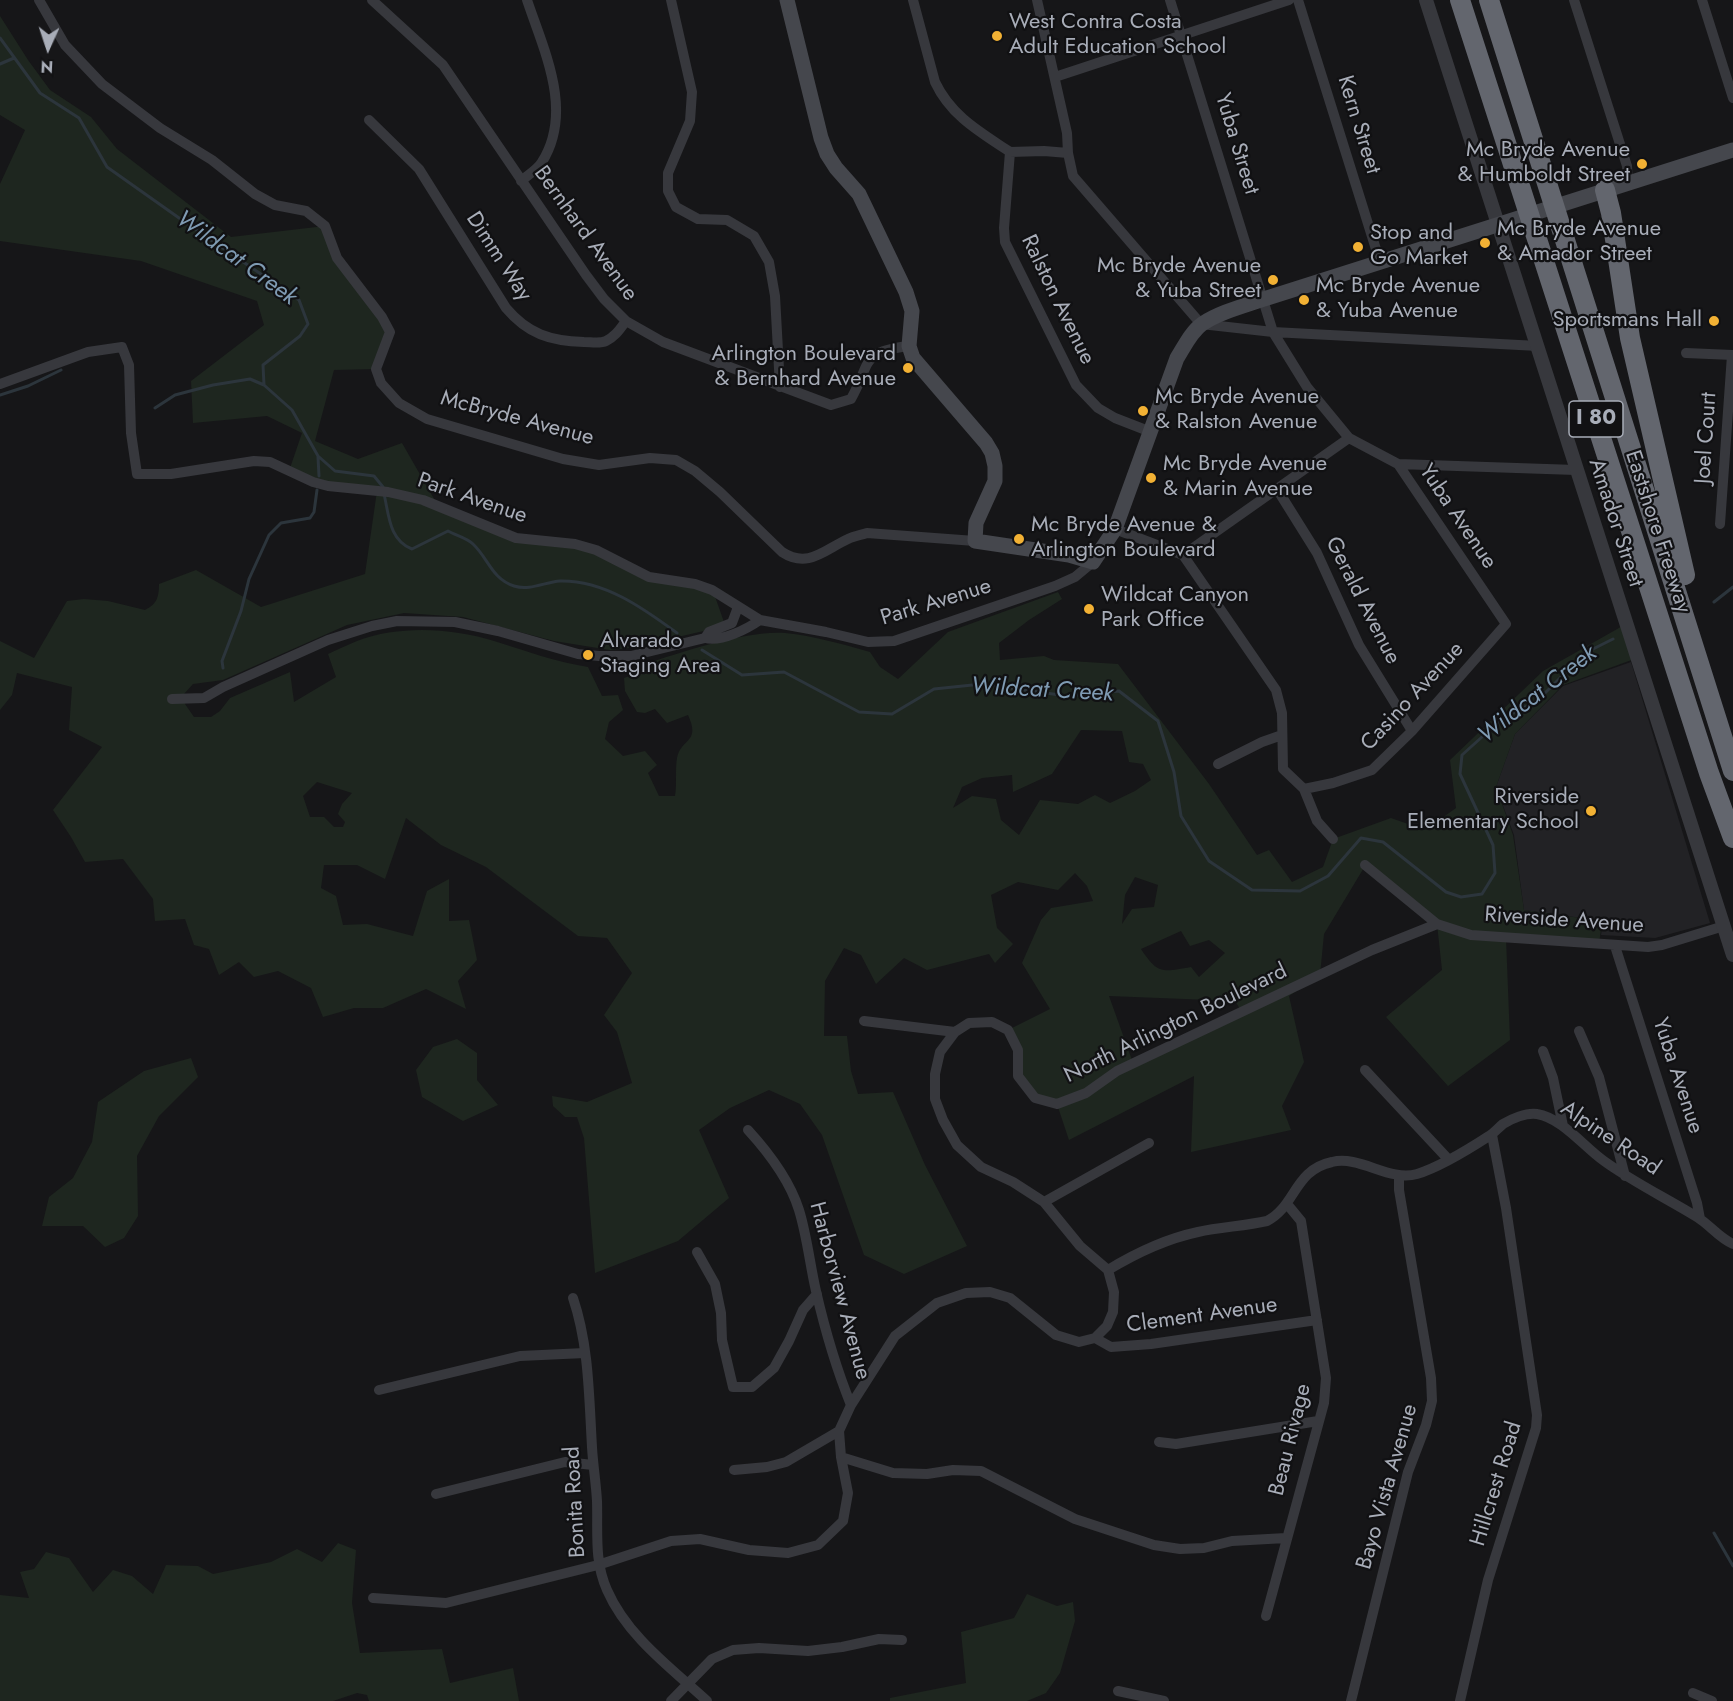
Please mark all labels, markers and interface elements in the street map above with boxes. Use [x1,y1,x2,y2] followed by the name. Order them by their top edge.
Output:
[1009,10,1226,62] place label: West Contra Costa Adult Education School
[18,18,78,78] north arrow
[990,29,1004,43] marker: West Contra Costa Adult Education School
[40,55,54,78] text: N
[1331,73,1385,177] street label: Kern Street
[1208,90,1264,198] street label: Yuba Street
[1458,138,1630,190] place label: Mc Bryde Avenue & Humboldt Street
[1635,157,1649,171] marker: Mc Bryde Avenue & Humboldt Street
[527,161,643,307] street label: Bernhard Avenue
[170,205,302,313] water label: Wildcat Creek
[459,207,537,307] street label: Dimm Way
[1497,217,1661,268] place label: Mc Bryde Avenue & Amador Street
[1370,221,1468,272] place label: Stop and Go Market
[1014,231,1100,369] street label: Ralston Avenue
[1478,236,1492,250] marker: Mc Bryde Avenue & Amador Street
[1351,240,1365,254] marker: Stop and Go Market
[1097,254,1261,306] place label: Mc Bryde Avenue & Yuba Street
[1266,273,1280,287] marker: Mc Bryde Avenue & Yuba Street
[1316,274,1480,326] place label: Mc Bryde Avenue & Yuba Avenue
[1297,293,1311,307] marker: Mc Bryde Avenue & Yuba Avenue
[1553,308,1702,334] place label: Sportsmans Hall
[1707,314,1721,328] marker: Sportsmans Hall
[711,342,896,394] place label: Arlington Boulevard & Bernhard Avenue
[901,361,915,375] marker: Arlington Boulevard & Bernhard Avenue
[1155,385,1319,436] place label: Mc Bryde Avenue & Ralston Avenue
[438,386,596,452] street label: McBryde Avenue
[1691,391,1723,485] street label: Joel Court
[1569,401,1623,437] road number: I 80
[1136,404,1150,418] marker: Mc Bryde Avenue & Ralston Avenue
[1618,447,1696,617] street label: Eastshore Freeway
[1163,452,1327,504] place label: Mc Bryde Avenue & Marin Avenue
[1582,455,1648,591] street label: Amador Street
[1412,460,1502,574] street label: Yuba Avenue
[414,468,530,530] street label: Park Avenue
[1144,471,1158,485] marker: Mc Bryde Avenue & Marin Avenue
[1031,513,1217,564] place label: Mc Bryde Avenue & Arlington Boulevard
[1012,532,1026,546] marker: Mc Bryde Avenue & Arlington Boulevard
[1319,533,1405,669] street label: Gerald Avenue
[877,574,995,632] street label: Park Avenue
[1101,583,1249,634] place label: Wildcat Canyon Park Office
[1082,602,1096,616] marker: Wildcat Canyon Park Office
[600,629,721,680] place label: Alvarado Staging Area
[1356,637,1470,757] street label: Casino Avenue
[1473,640,1603,750] water label: Wildcat Creek
[581,648,595,662] marker: Alvarado Staging Area
[970,673,1114,709] water label: Wildcat Creek
[1407,785,1579,836] place label: Riverside Elementary School
[1584,804,1598,818] marker: Riverside Elementary School
[1483,902,1645,940] street label: Riverside Avenue
[1060,959,1292,1089] street label: North Arlington Boulevard
[1646,1015,1708,1137] street label: Yuba Avenue
[1555,1096,1665,1182] street label: Alpine Road
[803,1199,875,1383] street label: Harborview Avenue
[1125,1292,1279,1340] street label: Clement Avenue
[1264,1381,1318,1499] street label: Beau Rivage
[1352,1401,1424,1573] street label: Bayo Vista Avenue
[1466,1419,1528,1549] street label: Hillcrest Road
[560,1446,592,1558] street label: Bonita Road

